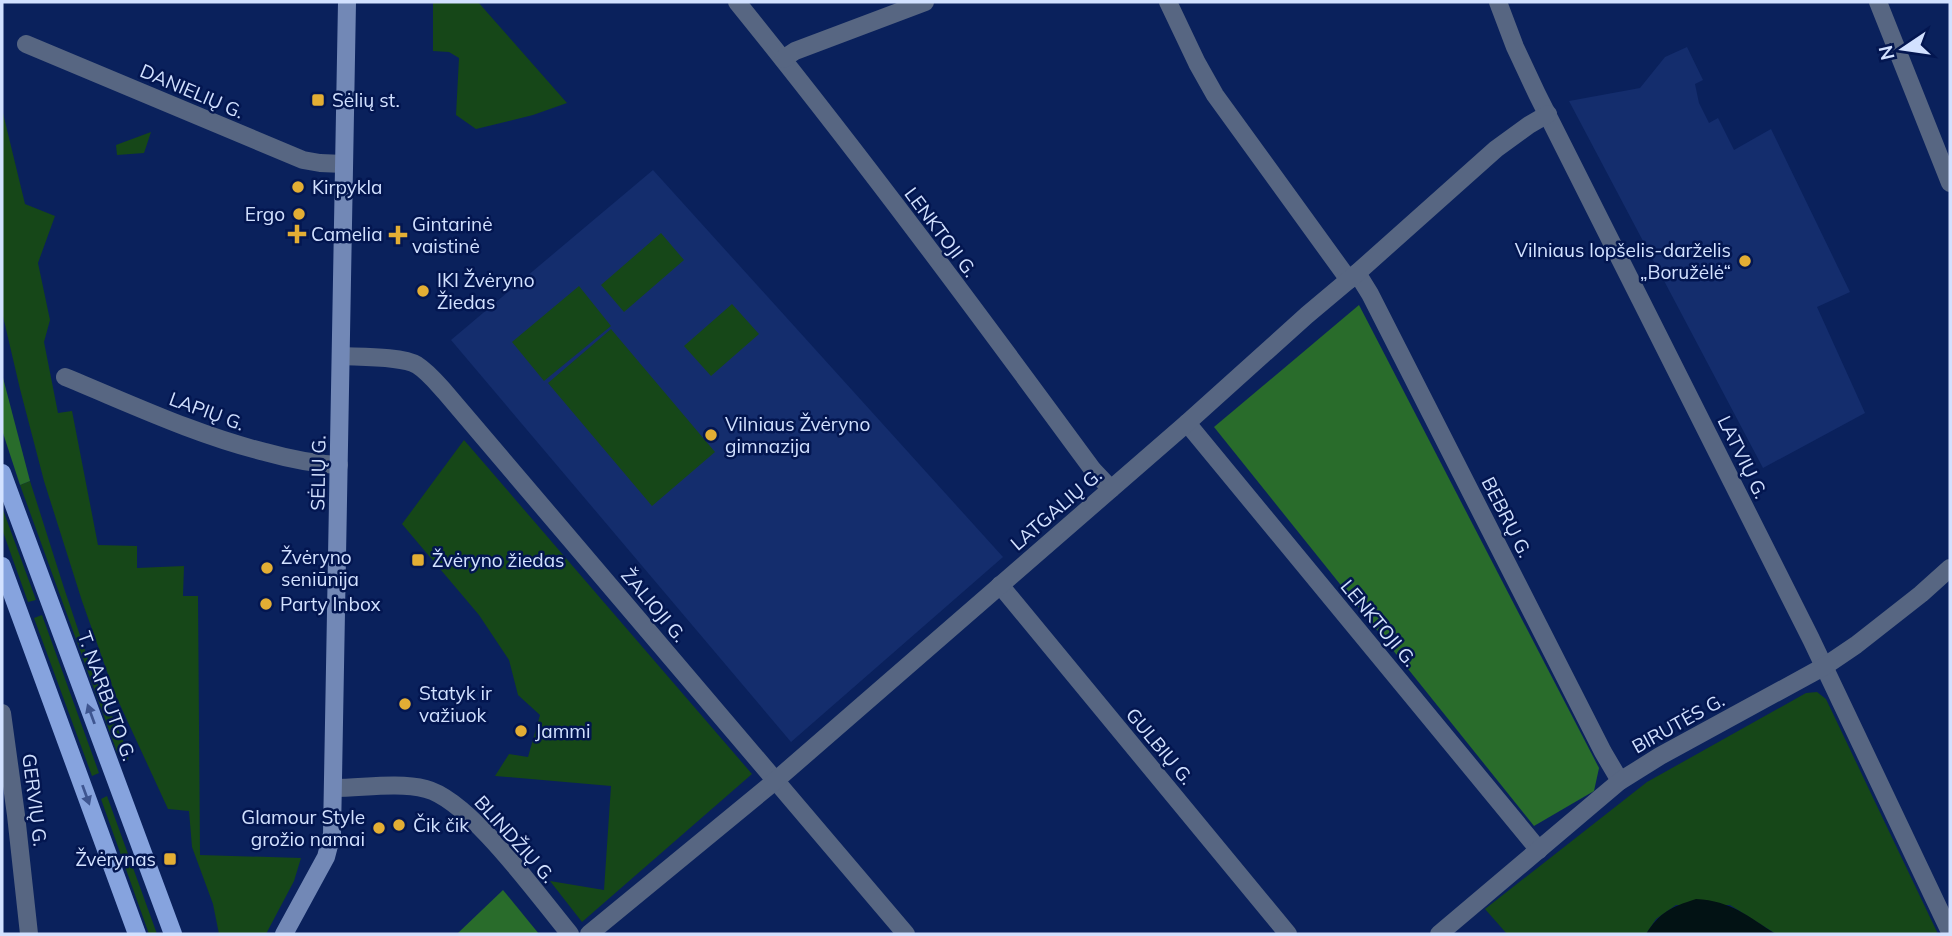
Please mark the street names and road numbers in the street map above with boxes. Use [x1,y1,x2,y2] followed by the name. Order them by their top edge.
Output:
[136,58,248,124] street label: DANIELIŲ G.
[899,182,983,282] street label: LENKTOJI G.
[166,386,248,436] street label: LAPIŲ G.
[1713,412,1773,502] street label: LATVIŲ G.
[305,435,331,511] street label: SĖLIŲ G.
[1005,463,1107,555] street label: LATGALIŲ G.
[1477,473,1537,561] street label: BEBRŲ G.
[616,563,692,647] street label: ŽALIOJI G.
[1336,575,1422,671] street label: LENKTOJI G.
[72,628,142,764] street label: T. NARBUTO G.
[1627,688,1729,758] street label: BIRUTĖS G.
[1121,703,1199,789] street label: GULBIŲ G.
[17,752,53,848] street label: GERVIŲ G.
[469,790,561,888] street label: BLINDŽIŲ G.

